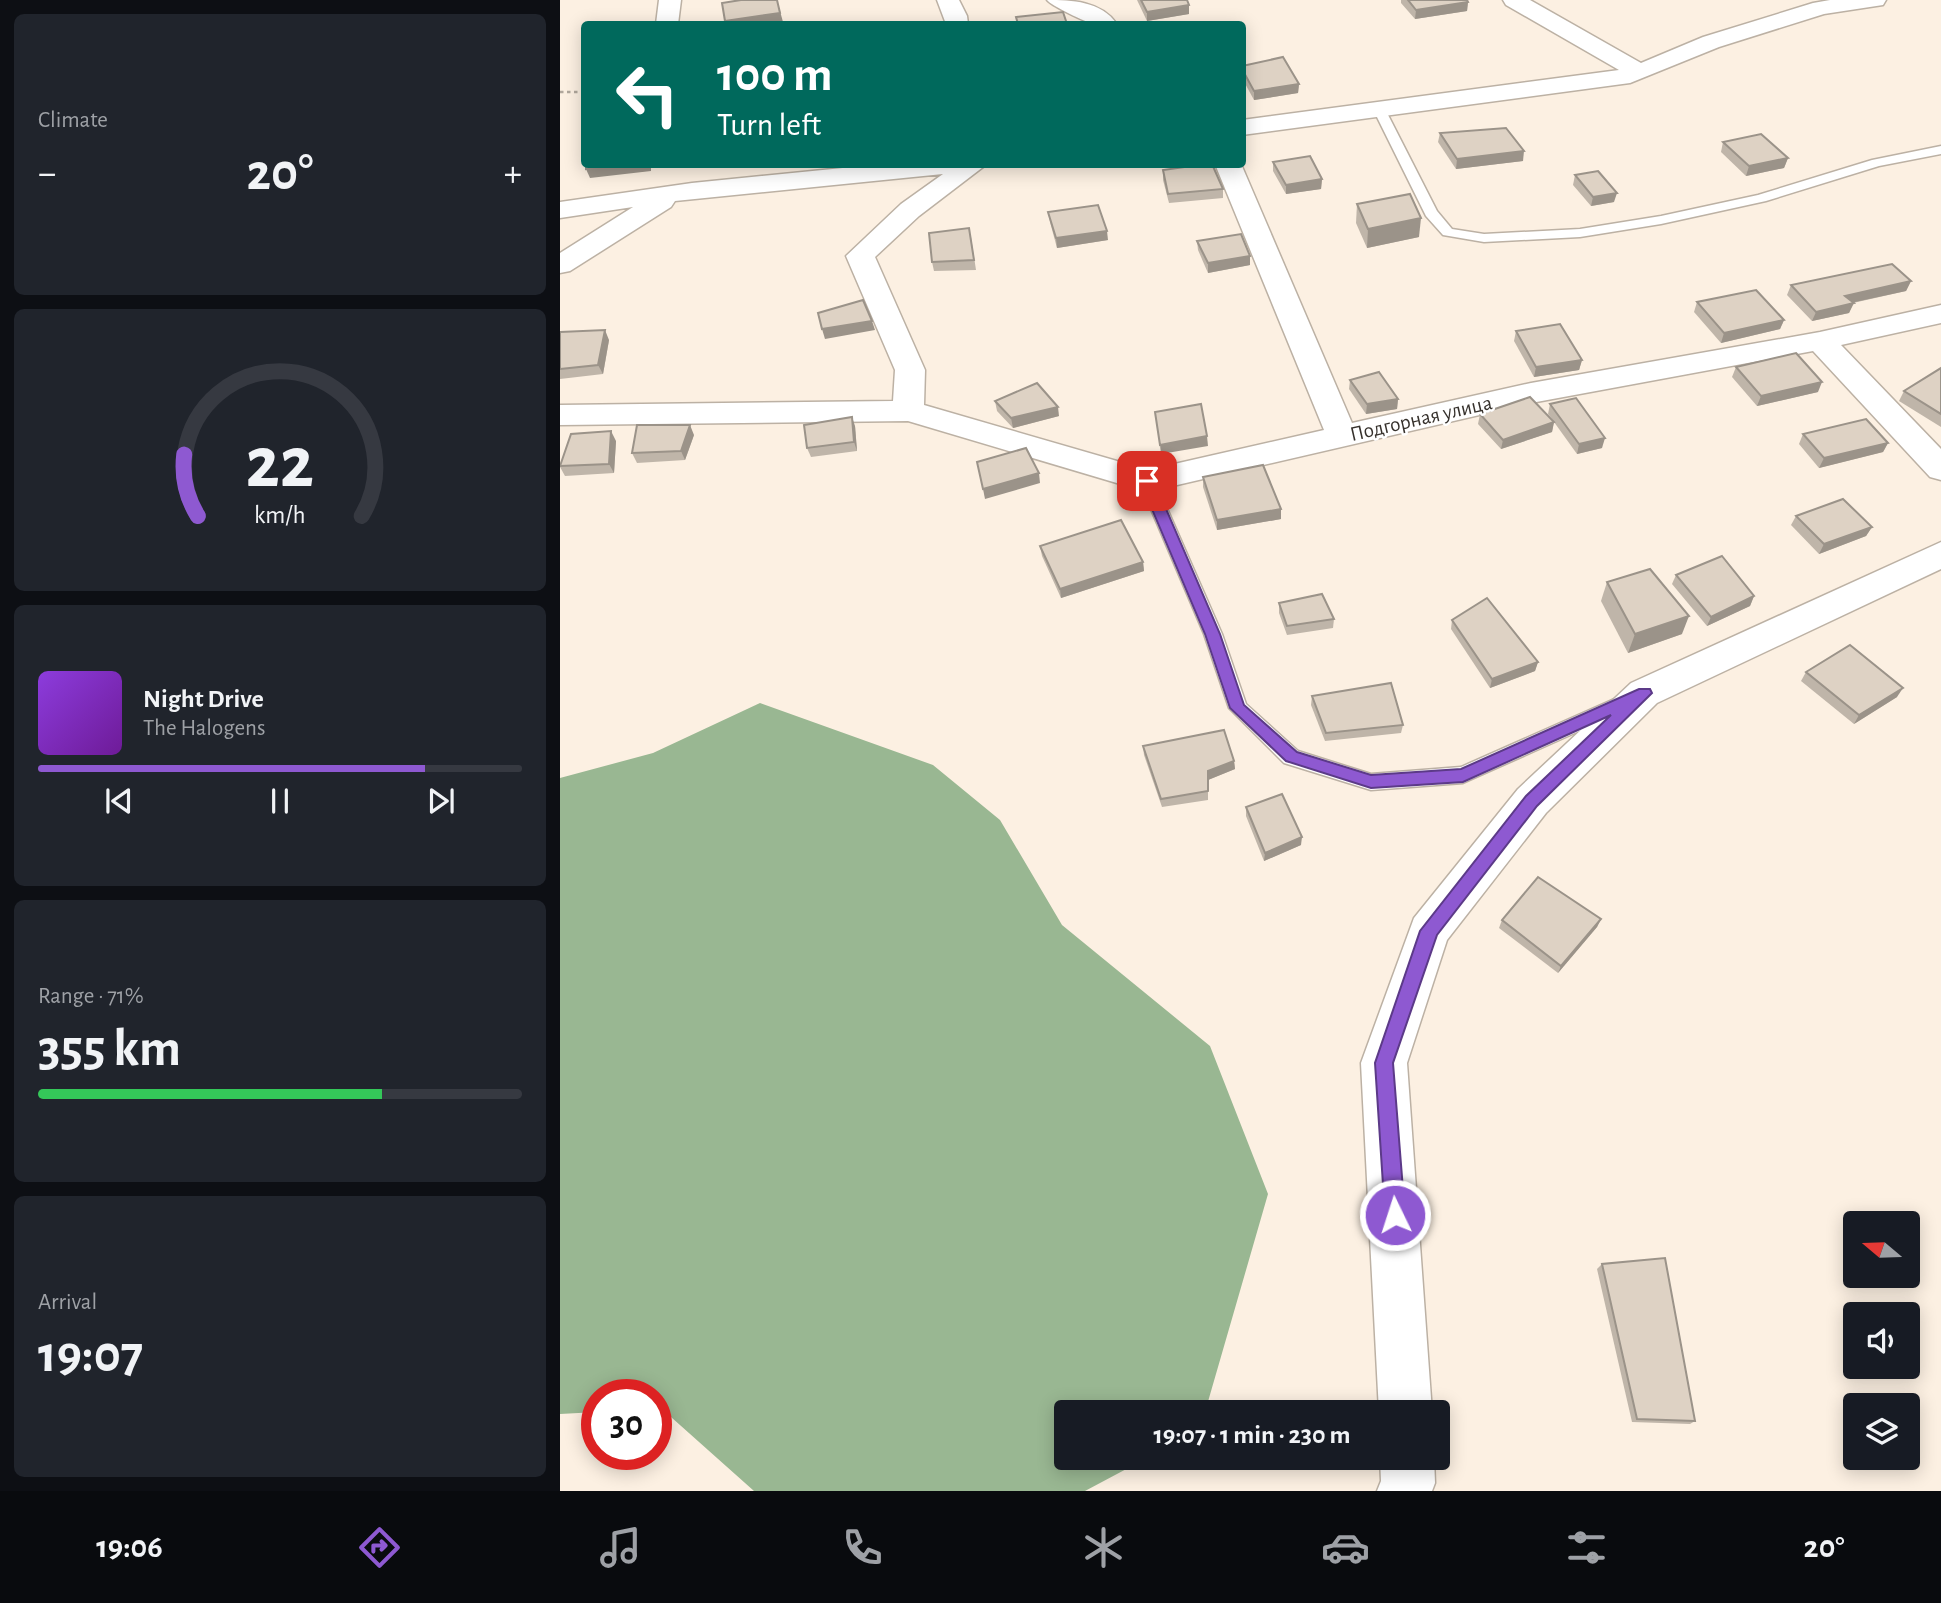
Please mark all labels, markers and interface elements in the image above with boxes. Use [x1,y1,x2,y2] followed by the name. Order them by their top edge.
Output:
[602,49,693,140] icon: left
[717,51,833,100] text: 100 m
[38,109,108,132] text: Climate
[717,109,821,141] text: Turn left
[247,147,313,199] text: 20°
[38,155,56,193] text: −
[504,155,522,193] text: +
[1348,392,1495,445] street label: Подгорная улица
[246,429,314,502] text: 22
[1117,451,1177,511] pin
[1128,462,1166,500] icon: arrive
[254,503,306,528] text: km/h
[143,686,264,712] text: Night Drive
[143,717,265,740] text: The Halogens
[100,782,138,820] icon: previous
[261,782,299,820] icon: pause
[422,782,460,820] icon: next
[38,985,144,1008] text: Range · 71%
[38,1023,181,1075] text: 355 km
[1358,1178,1432,1252] position arrow
[1843,1211,1920,1288] north arrow
[1843,1211,1920,1470] map controls
[38,1291,97,1314] text: Arrival
[1843,1302,1920,1379] button: sound
[38,1329,143,1381] text: 19:07
[581,1379,672,1470] speed limit sign: 30
[1843,1393,1920,1470] button: layers
[1154,1422,1350,1448] text: 19:07 · 1 min · 230 m
[355,1523,404,1572] icon: directions
[596,1523,645,1572] icon: music
[838,1523,887,1572] icon: phone
[1079,1523,1128,1572] icon: climate
[1321,1523,1370,1572] icon: car
[1562,1523,1611,1572] icon: filters
[96,1531,163,1563] text: 19:06
[1804,1531,1845,1563] text: 20°

